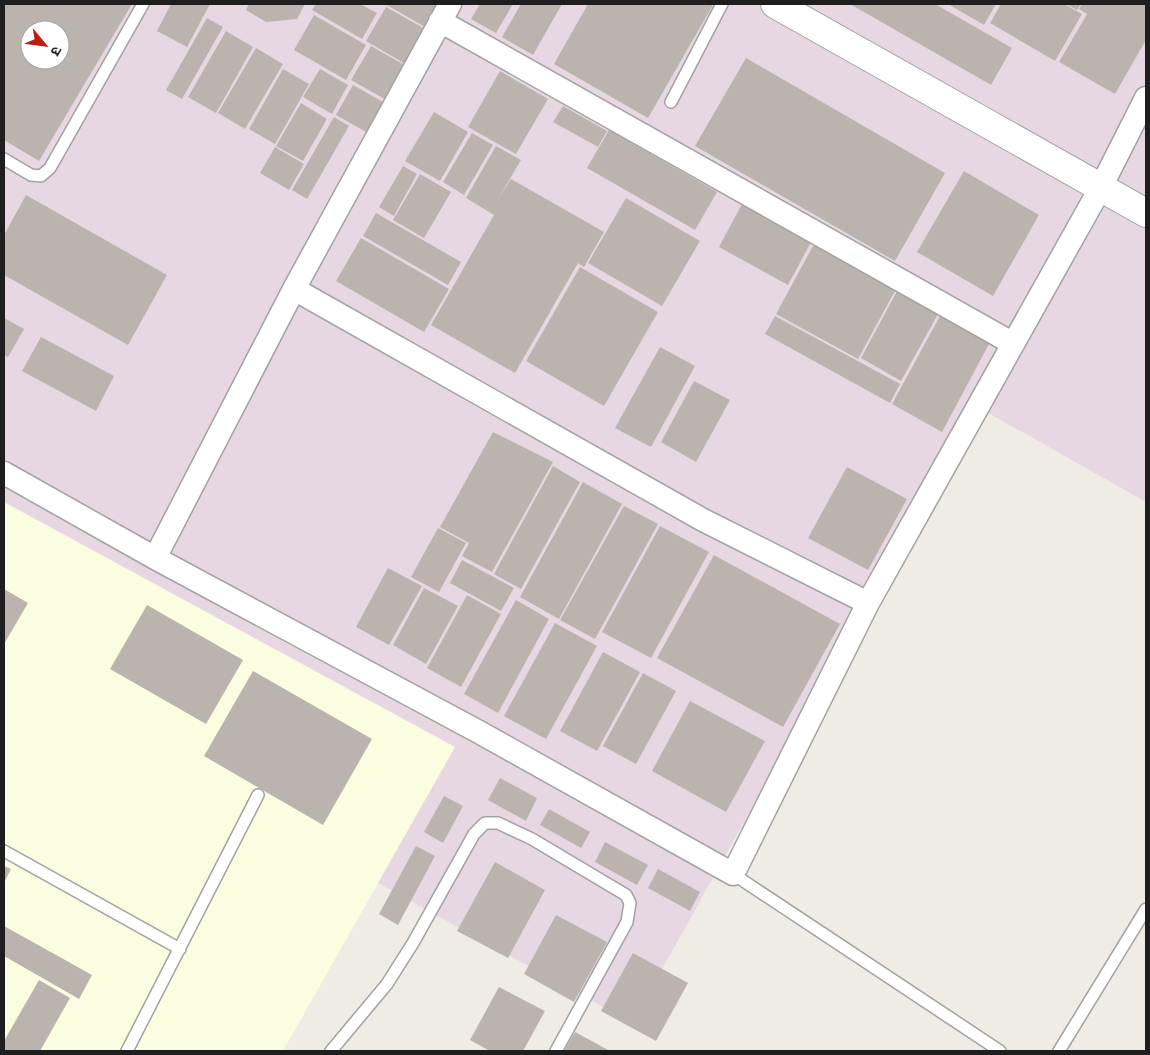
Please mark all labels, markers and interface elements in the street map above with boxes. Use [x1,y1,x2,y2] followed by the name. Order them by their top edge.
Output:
[20,20,70,70] north arrow
[47,44,65,59] text: उ

